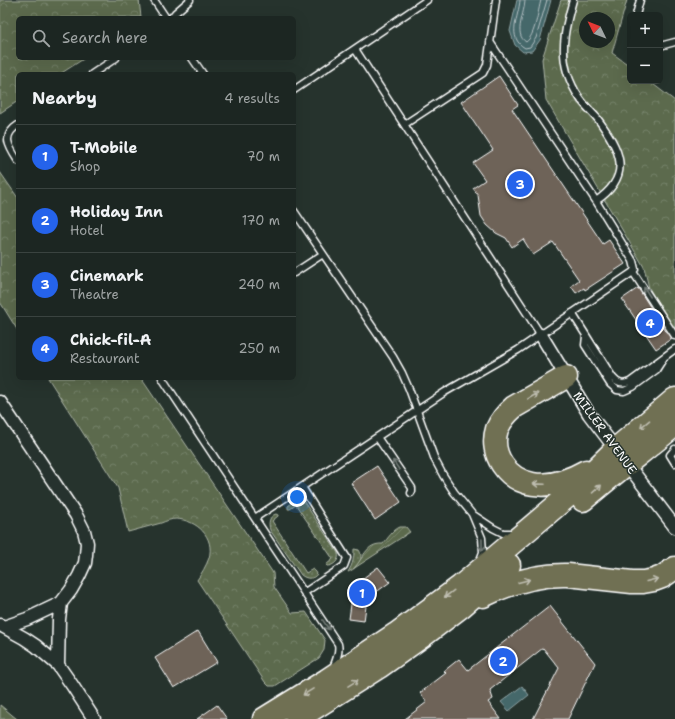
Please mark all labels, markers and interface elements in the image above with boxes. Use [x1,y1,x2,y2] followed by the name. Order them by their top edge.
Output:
[579,12,615,48] north arrow
[627,12,663,84] map controls
[627,12,663,48] button: +
[16,16,296,60] search box
[30,27,52,49] icon: search
[62,28,148,48] text: Search here
[627,48,663,84] button: −
[32,87,97,109] text: Nearby
[224,90,280,107] text: 4 results
[70,138,138,158] text: T-Mobile
[42,148,48,165] text: 1
[246,148,280,165] text: 70 m
[70,158,100,175] text: Shop
[507,169,533,199] pin: 3
[70,202,163,222] text: Holiday Inn
[40,212,50,229] text: 2
[242,212,280,229] text: 170 m
[70,222,104,239] text: Hotel
[70,266,144,286] text: Cinemark
[40,276,50,293] text: 3
[238,276,280,293] text: 240 m
[70,286,119,303] text: Theatre
[642,286,650,298] one-way arrow
[637,308,663,338] pin: 4
[70,330,151,350] text: Chick-fil-A
[40,340,50,357] text: 4
[239,340,280,357] text: 250 m
[70,350,140,367] text: Restaurant
[570,389,640,477] street label: MILLER AVENUE
[527,392,539,400] one-way arrow
[640,420,651,429] one-way arrow
[392,460,400,471] one-way arrow
[533,480,546,488] one-way arrow
[591,484,602,493] one-way arrow
[287,487,307,507] your location
[478,538,486,551] one-way arrow
[517,576,530,584] one-way arrow
[646,576,659,583] one-way arrow
[349,578,375,608] pin: 1
[444,590,455,598] one-way arrow
[322,619,330,630] one-way arrow
[490,646,516,676] pin: 2
[348,679,359,688] one-way arrow
[302,688,313,696] one-way arrow

